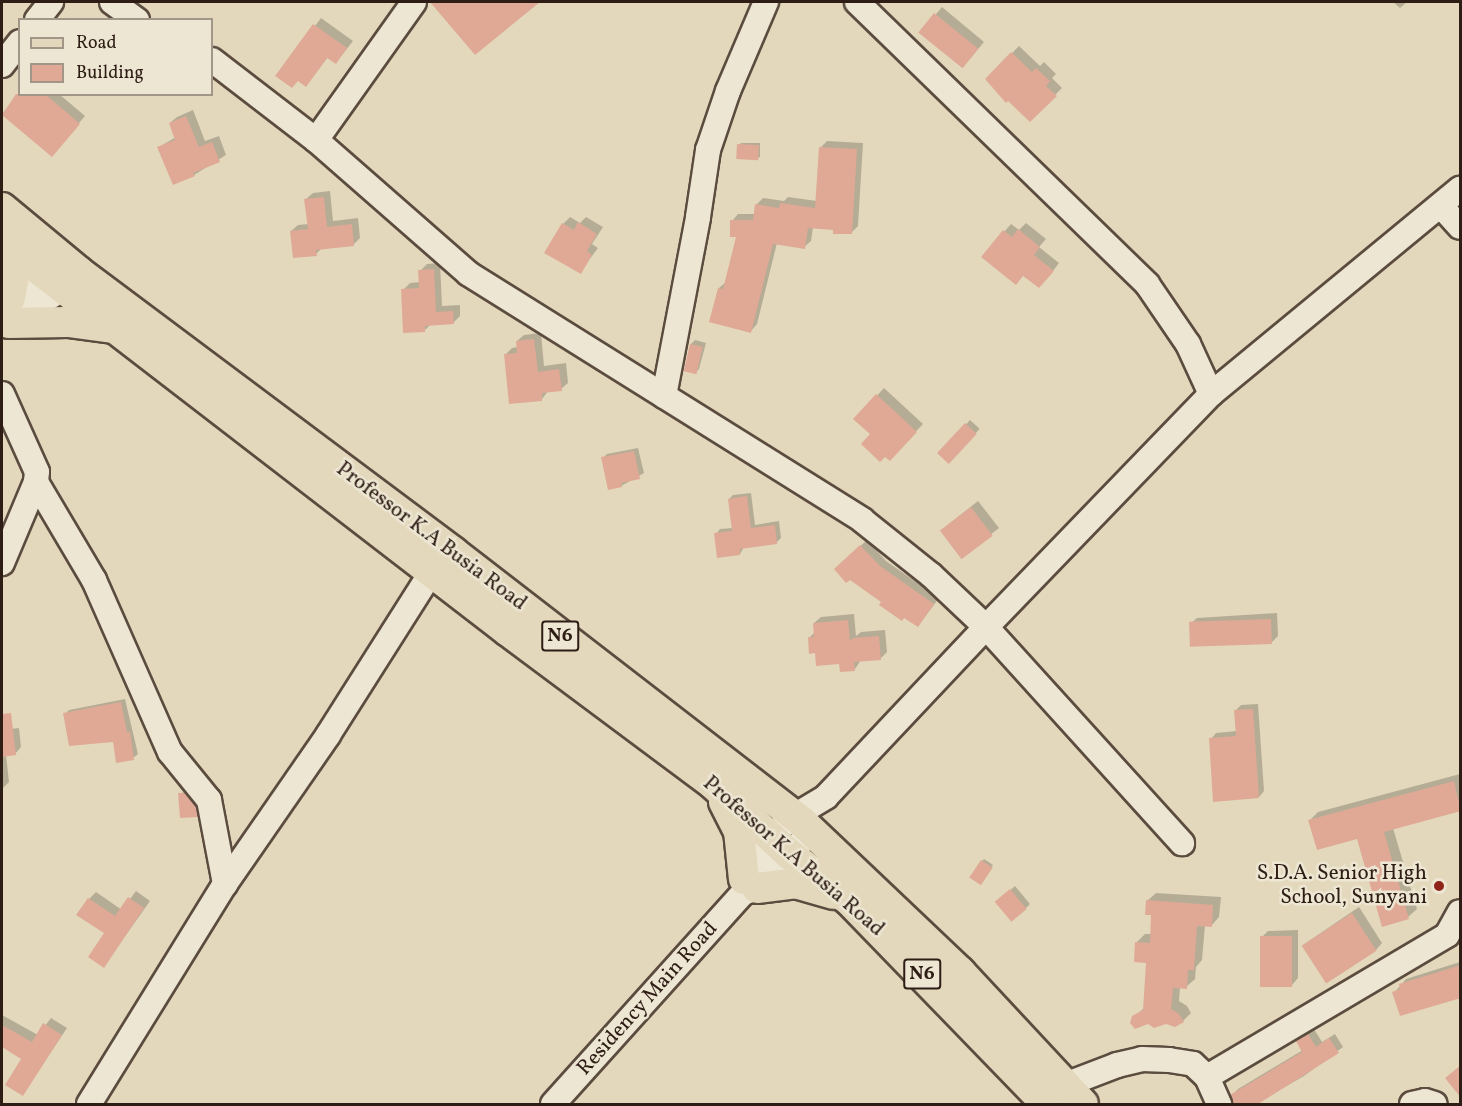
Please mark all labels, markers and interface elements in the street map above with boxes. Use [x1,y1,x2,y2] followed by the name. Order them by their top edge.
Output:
[18,18,213,96] legend
[76,31,117,56] text: Road
[76,61,144,86] text: Building
[331,457,531,617] street label: Professor K.A Busia Road
[540,619,580,653] road number: N6
[697,771,889,943] street label: Professor K.A Busia Road
[1257,861,1427,911] place label: S.D.A. Senior High School, Sunyani
[1432,879,1446,893] marker: S.D.A. Senior High School, Sunyani
[572,917,724,1081] street label: Residency Main Road
[902,957,942,991] road number: N6

